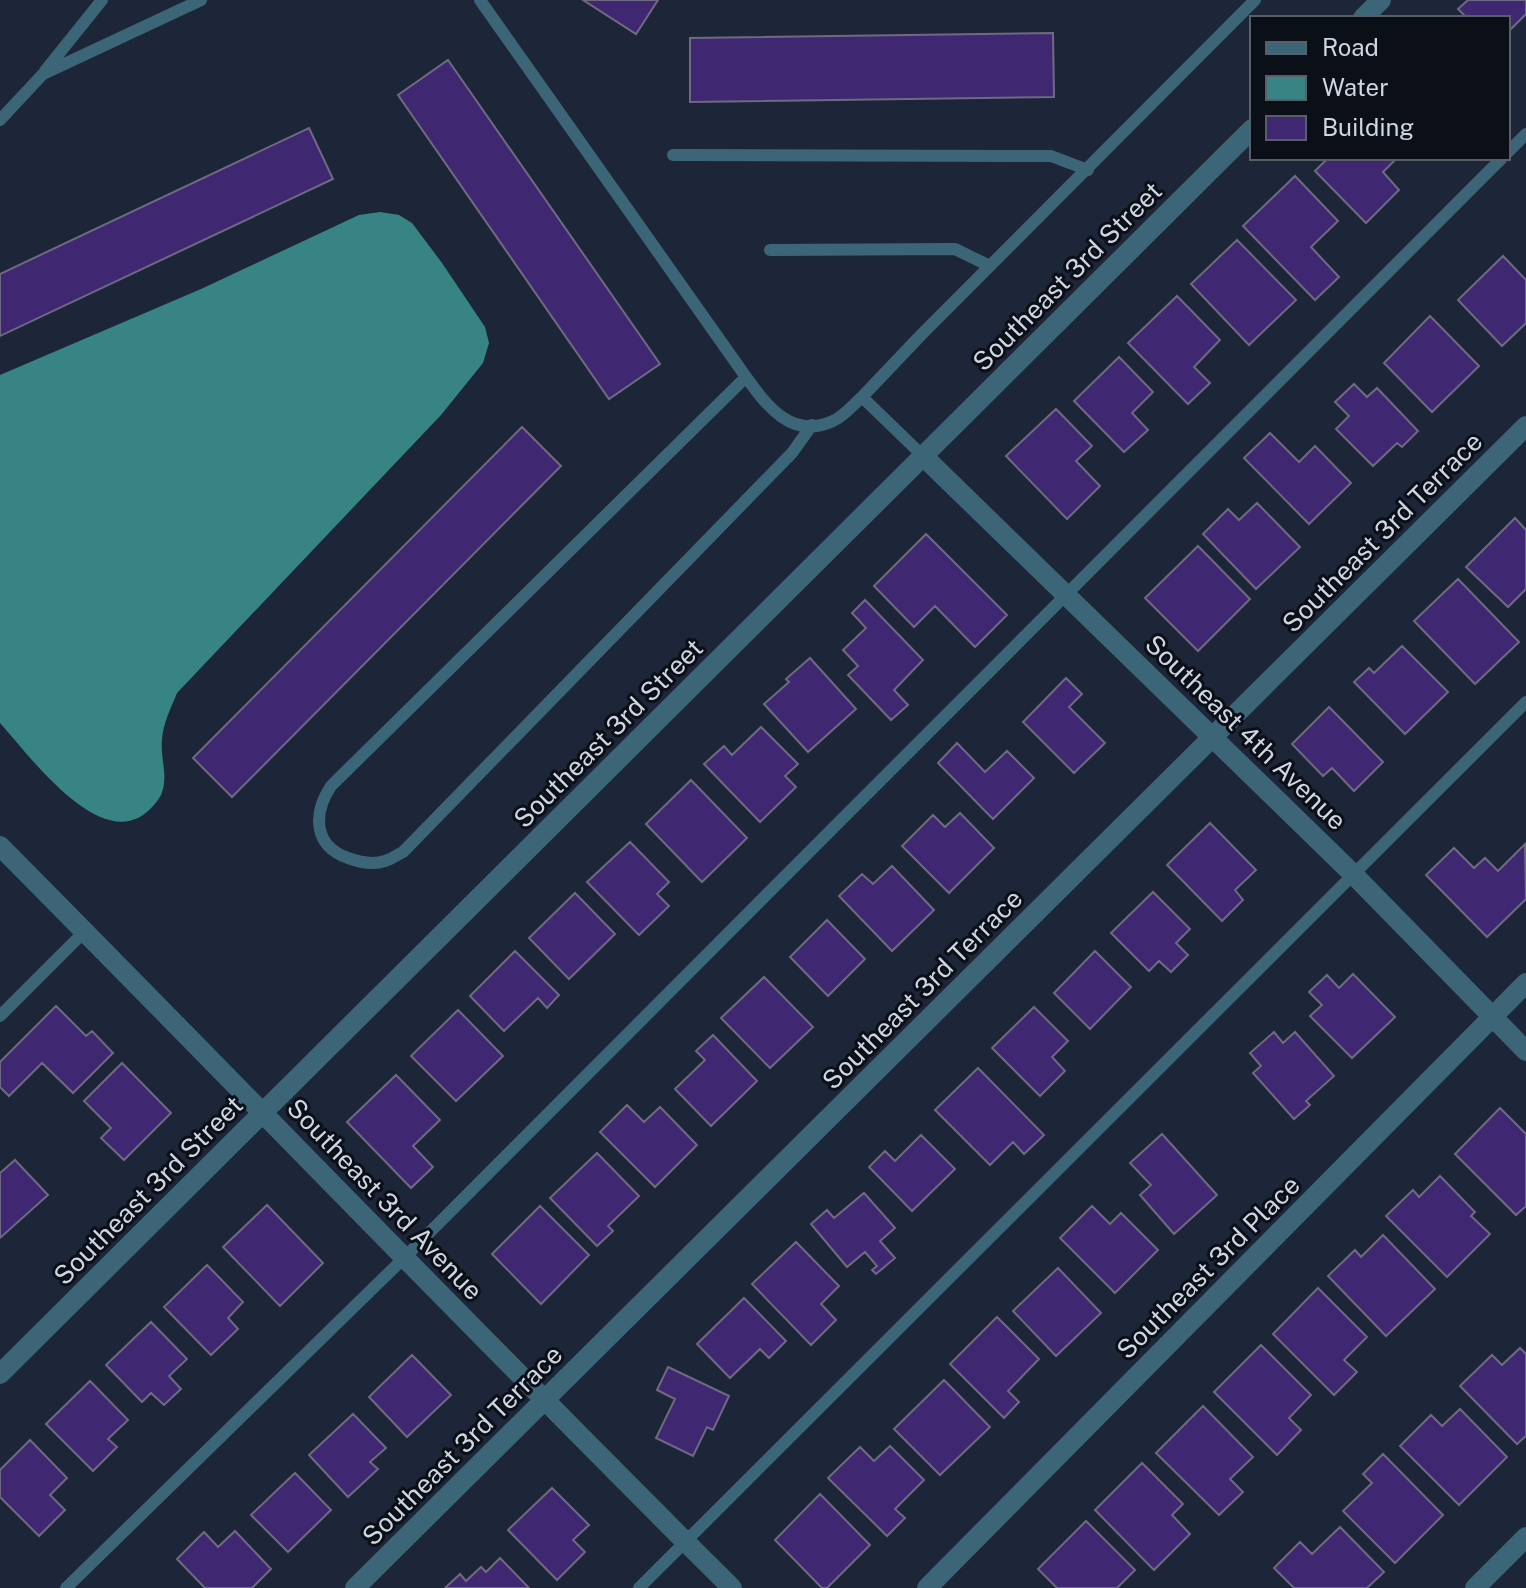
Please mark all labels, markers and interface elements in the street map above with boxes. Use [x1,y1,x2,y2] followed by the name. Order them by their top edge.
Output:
[1250,16,1510,160] legend
[1322,33,1379,61] text: Road
[1322,73,1389,101] text: Water
[1322,113,1414,141] text: Building
[966,175,1168,377] street label: Southeast 3rd Street
[1276,426,1488,638] street label: Southeast 3rd Terrace
[1139,628,1353,836] street label: Southeast 4th Avenue
[507,632,709,834] street label: Southeast 3rd Street
[816,883,1028,1095] street label: Southeast 3rd Terrace
[47,1089,249,1291] street label: Southeast 3rd Street
[281,1092,489,1306] street label: Southeast 3rd Avenue
[1110,1169,1306,1365] street label: Southeast 3rd Place
[356,1339,568,1551] street label: Southeast 3rd Terrace

